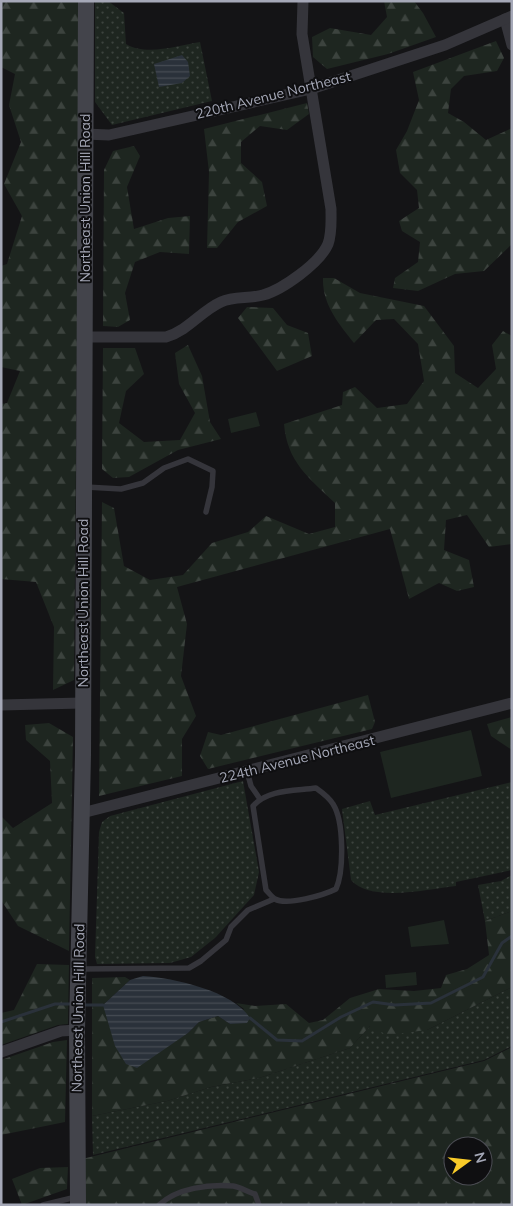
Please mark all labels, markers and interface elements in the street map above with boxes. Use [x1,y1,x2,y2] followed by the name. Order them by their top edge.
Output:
[194,67,352,123] street label: 220th Avenue Northeast
[76,114,94,282] street label: Northeast Union Hill Road
[74,519,92,687] street label: Northeast Union Hill Road
[218,731,376,787] street label: 224th Avenue Northeast
[68,923,88,1093] street label: Northeast Union Hill Road
[443,1136,493,1186] north arrow
[470,1150,491,1165] text: N

